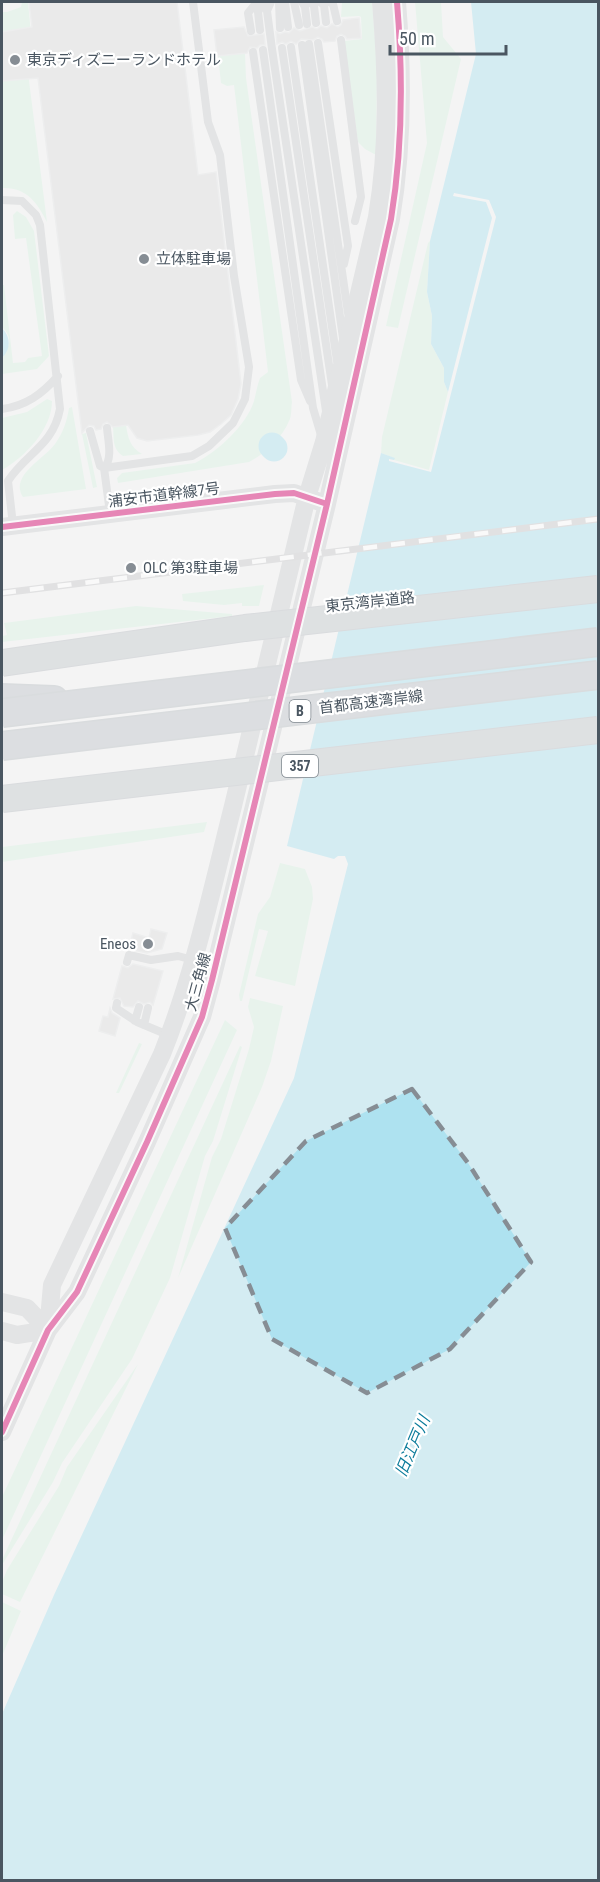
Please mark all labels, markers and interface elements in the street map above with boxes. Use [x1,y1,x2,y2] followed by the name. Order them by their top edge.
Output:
[390,18,506,56] scale bar
[399,28,434,49] text: 50 m
[27,51,221,69] place label: 東京ディズニーランドホテル
[8,53,22,67] marker: 東京ディズニーランドホテル
[156,250,231,268] place label: 立体駐車場
[137,252,151,266] marker: 立体駐車場
[107,479,221,511] street label: 浦安市道幹線7号
[143,559,238,577] place label: OLC 第3駐車場
[124,561,138,575] marker: OLC 第3駐車場
[324,588,416,616] street label: 東京湾岸道路
[318,687,424,717] street label: 首都高速湾岸線
[290,700,310,722] road number: B
[282,755,318,777] road number: 357
[100,935,136,953] place label: Eneos
[141,937,155,951] marker: Eneos
[182,951,214,1013] street label: 大三角線
[391,1411,434,1479] water label: 旧江戸川

